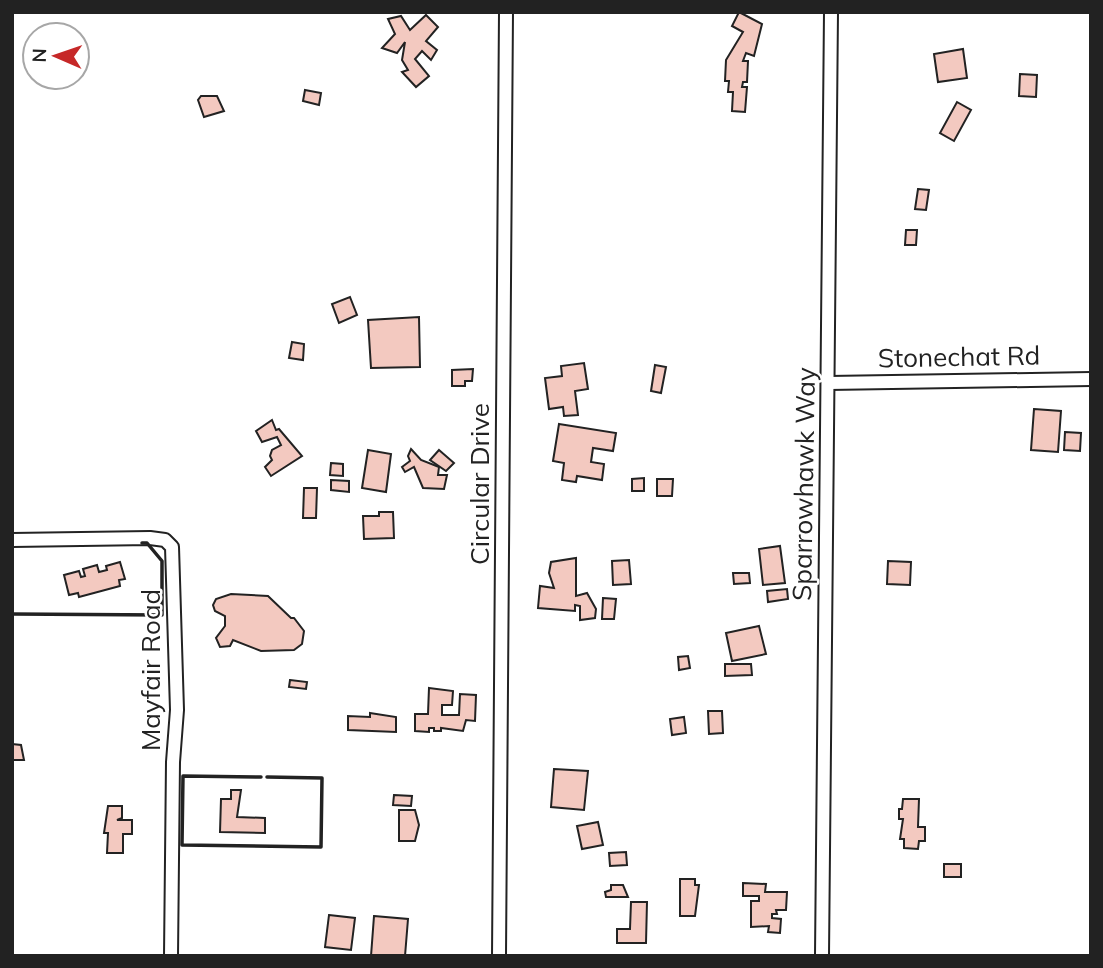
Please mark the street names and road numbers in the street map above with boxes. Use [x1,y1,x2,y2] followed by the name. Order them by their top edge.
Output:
[878,339,1040,374] street label: Stonechat Rd
[785,367,822,601] street label: Sparrowhawk Way
[463,403,496,565] street label: Circular Drive
[134,589,167,751] street label: Mayfair Road

